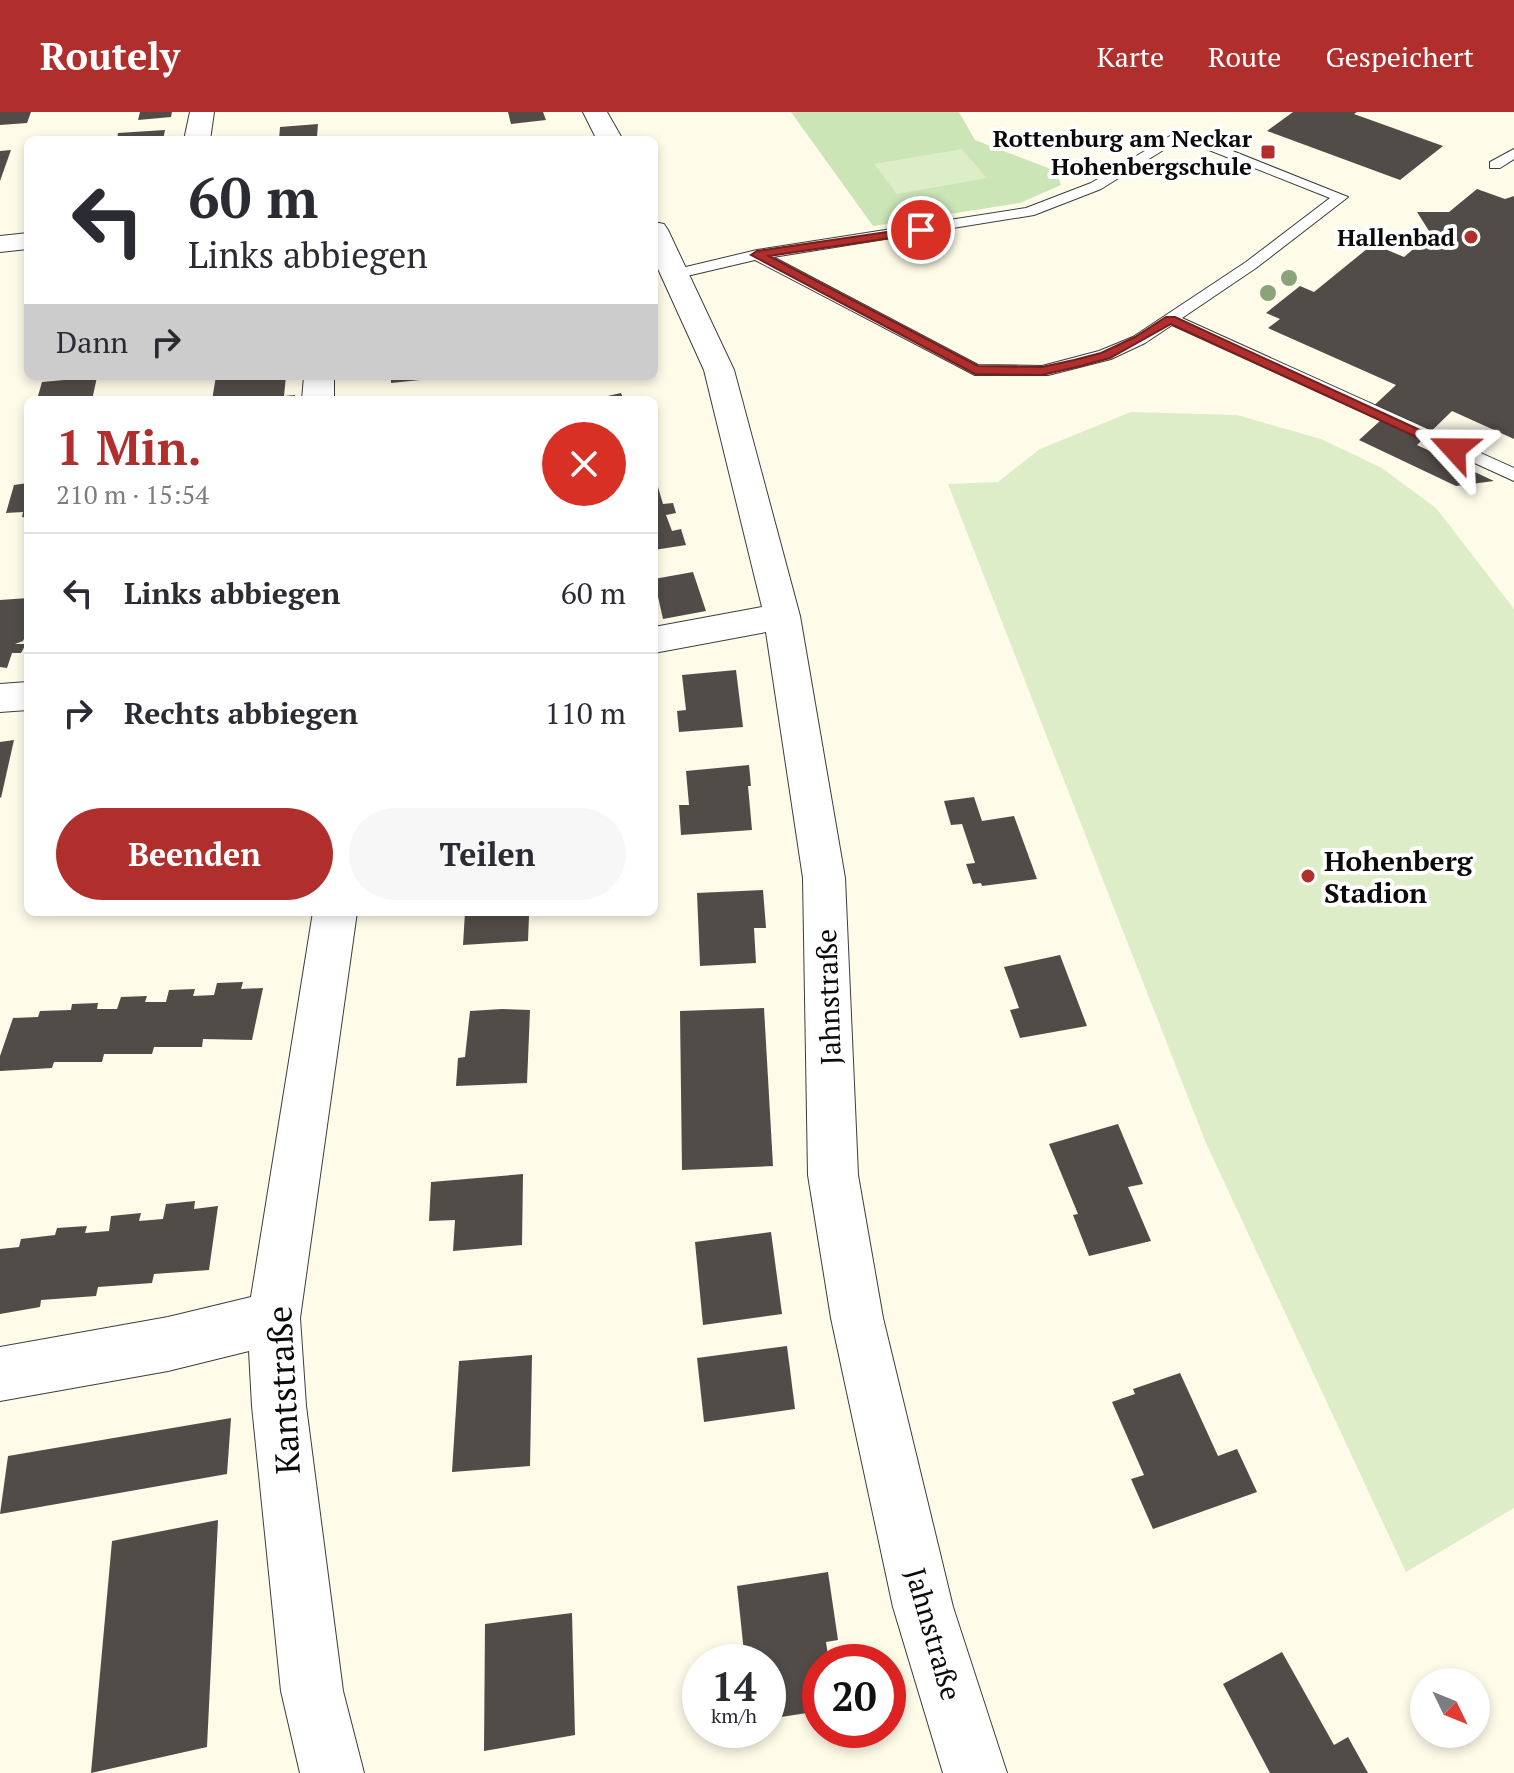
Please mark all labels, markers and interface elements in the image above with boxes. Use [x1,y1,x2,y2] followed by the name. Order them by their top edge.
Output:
[40,31,180,81] text: Routely
[1097,38,1164,75] text: Karte
[1208,38,1281,75] text: Route
[1325,38,1474,75] text: Gespeichert
[993,122,1253,182] place label: Rottenburg am Neckar Hohenbergschule
[1259,143,1277,161] marker: Rottenburg am Neckar Hohenbergschule
[188,160,318,234] text: 60 m
[56,168,160,272] icon: left
[887,196,955,264] pin
[899,208,943,252] icon: arrive
[1337,221,1456,253] place label: Hallenbad
[1462,228,1480,246] marker: Hallenbad
[188,231,428,278] text: Links abbiegen
[144,320,188,364] icon: right
[56,322,128,362] text: Dann
[1412,407,1496,491] position arrow
[56,415,202,479] text: 1 Min.
[542,422,626,506] button: close
[56,477,209,511] text: 210 m · 15:54
[56,571,100,615] icon: left
[124,573,340,613] text: Links abbiegen
[561,573,626,613] text: 60 m
[56,691,100,735] icon: right
[124,693,358,733] text: Rechts abbiegen
[545,693,626,733] text: 110 m
[56,808,333,900] button: Beenden
[349,808,626,900] button: Teilen
[1324,842,1474,911] place label: Hohenberg Stadion
[1299,867,1317,885] marker: Hohenberg Stadion
[807,928,849,1066] street label: Jahnstraße
[256,1305,310,1475] street label: Kantstraße
[897,1563,971,1705] street label: Jahnstraße
[802,1644,906,1748] speed limit sign: 20
[711,1659,757,1712] text: 14
[1410,1668,1490,1748] north arrow
[1410,1668,1490,1748] map controls
[711,1702,757,1729] text: km/h

